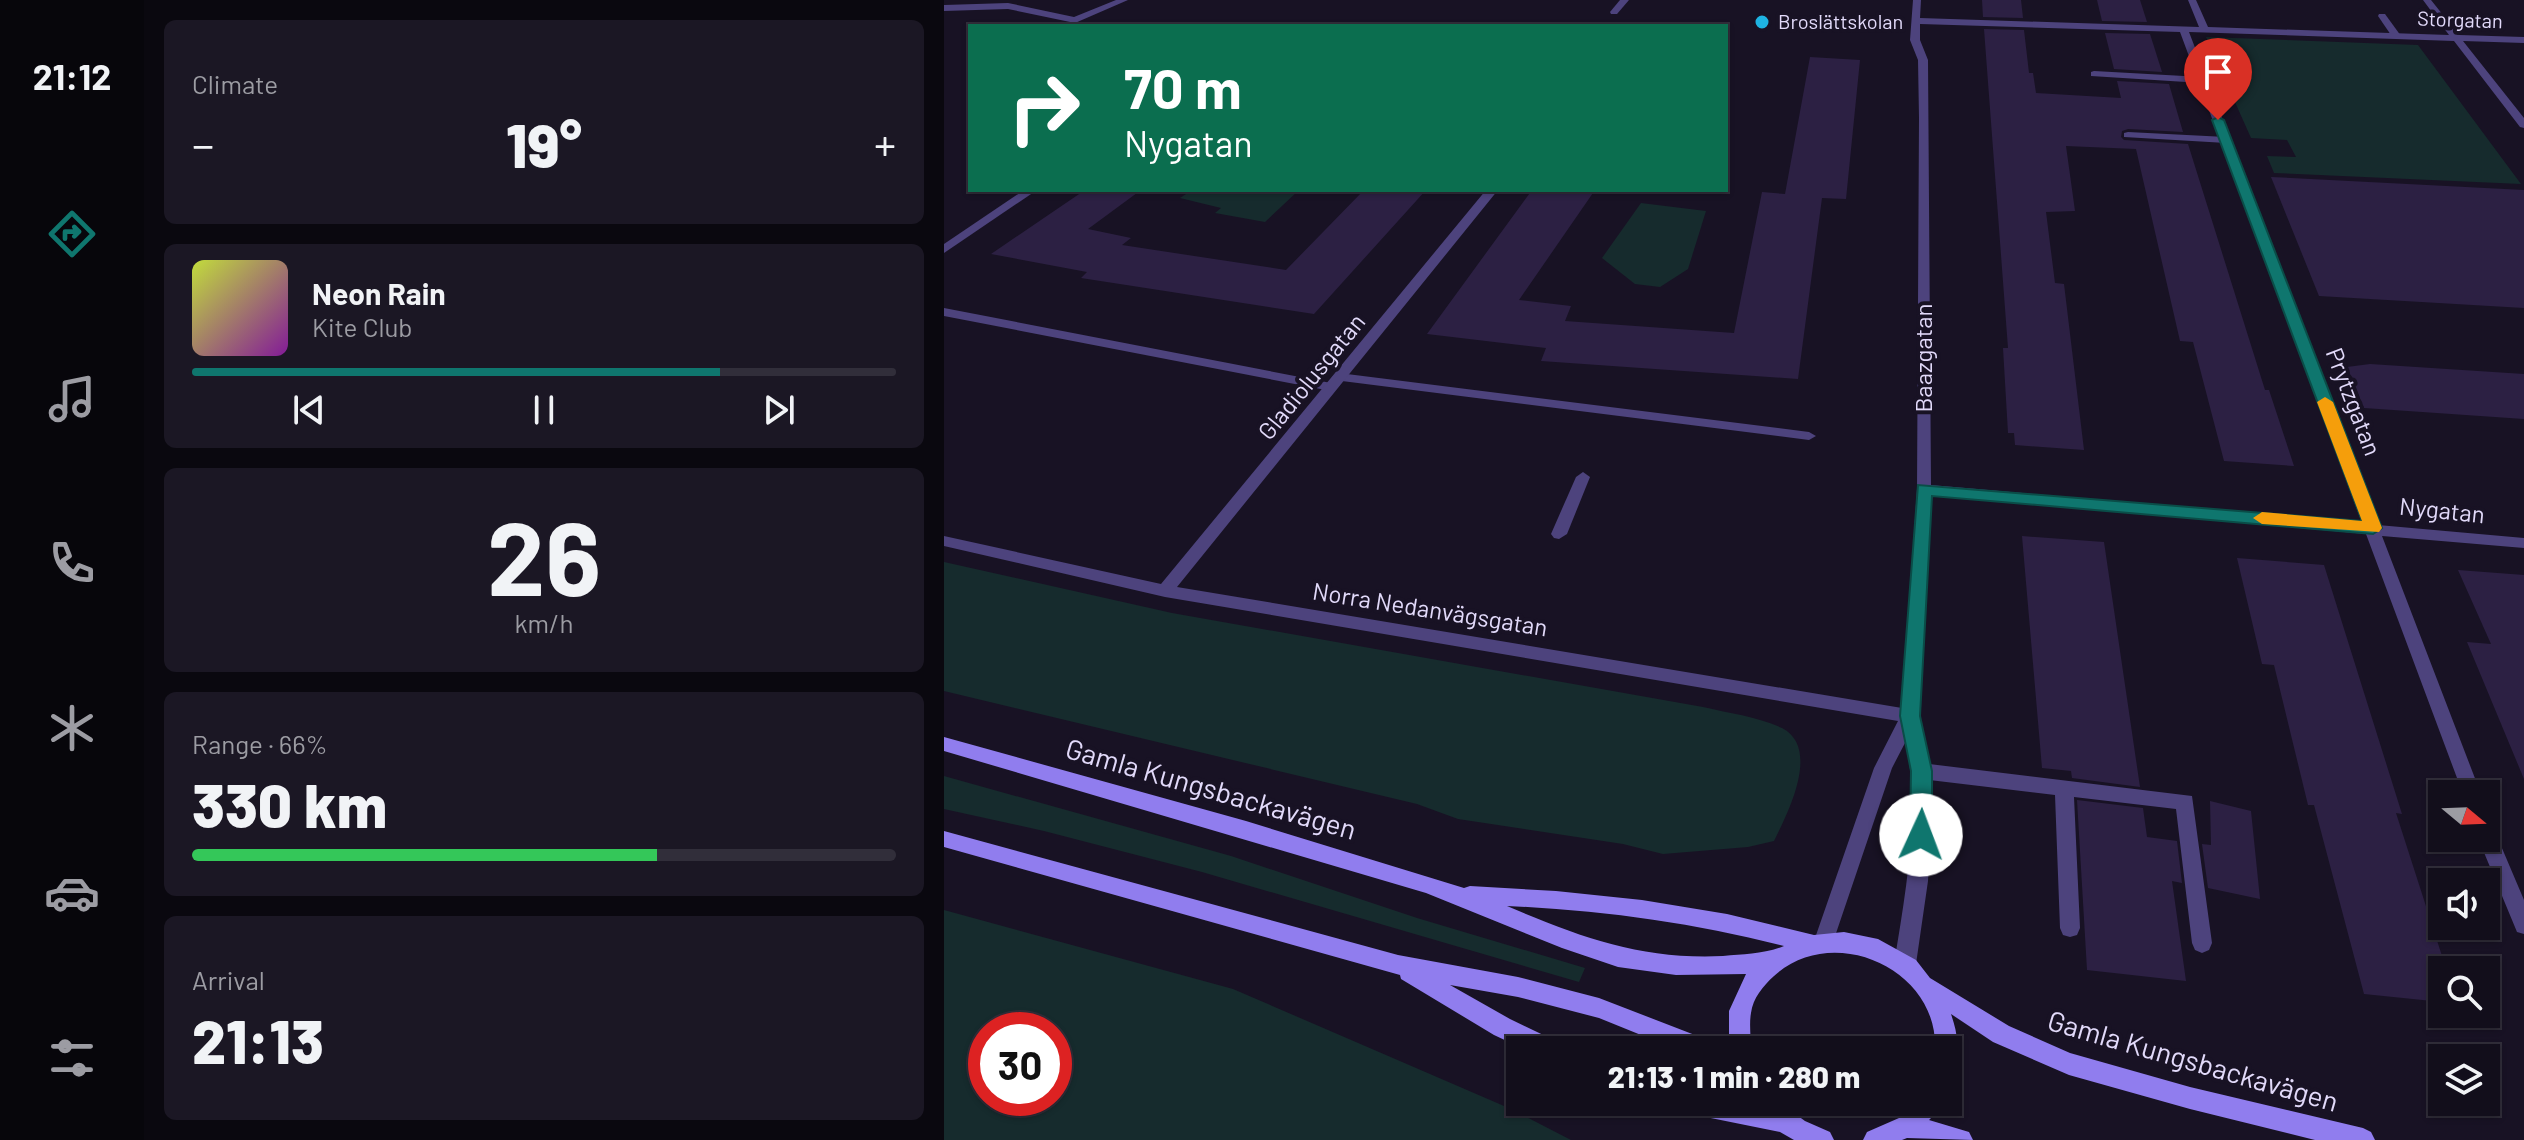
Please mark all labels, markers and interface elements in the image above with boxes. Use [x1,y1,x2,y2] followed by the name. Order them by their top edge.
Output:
[2417,6,2503,32] street label: Storgatan
[1778,9,1903,33] place label: Broslättskolan
[1753,13,1771,31] marker: Broslättskolan
[2184,38,2252,120] pin
[2196,50,2240,94] icon: arrive
[1124,53,1242,120] text: 70 m
[33,54,111,97] text: 21:12
[992,56,1096,160] icon: right
[192,68,278,99] text: Climate
[506,108,582,180] text: 19°
[192,117,214,170] text: −
[874,117,896,170] text: +
[1124,121,1253,164] text: Nygatan
[44,206,100,262] icon: directions
[312,275,446,311] text: Neon Rain
[1908,303,1937,413] street label: Baazgatan
[1251,307,1370,445] street label: Gladiolusgatan
[312,311,413,342] text: Kite Club
[2321,343,2388,459] street label: Prytzgatan
[44,371,100,427] icon: music
[287,388,331,432] icon: previous
[522,388,566,432] icon: pause
[757,388,801,432] icon: next
[2398,491,2486,528] street label: Nygatan
[487,492,601,617] text: 26
[44,535,100,591] icon: phone
[1311,576,1550,641] street label: Norra Nedanvägsgatan
[515,607,573,638] text: km/h
[44,700,100,756] icon: climate
[192,728,328,759] text: Range · 66%
[1062,730,1360,846] street label: Gamla Kungsbackavägen
[192,768,387,840] text: 330 km
[2428,780,2500,852] north arrow
[2428,780,2500,1116] map controls
[1879,793,1963,877] position arrow
[44,865,100,921] icon: car
[2428,868,2500,940] button: sound
[2428,956,2500,1028] button: search
[192,964,265,995] text: Arrival
[2044,1002,2342,1118] street label: Gamla Kungsbackavägen
[192,1004,324,1076] text: 21:13
[968,1012,1072,1116] speed limit sign: 30
[44,1030,100,1086] icon: filters
[2428,1044,2500,1116] button: layers
[1608,1058,1860,1094] text: 21:13 · 1 min · 280 m

